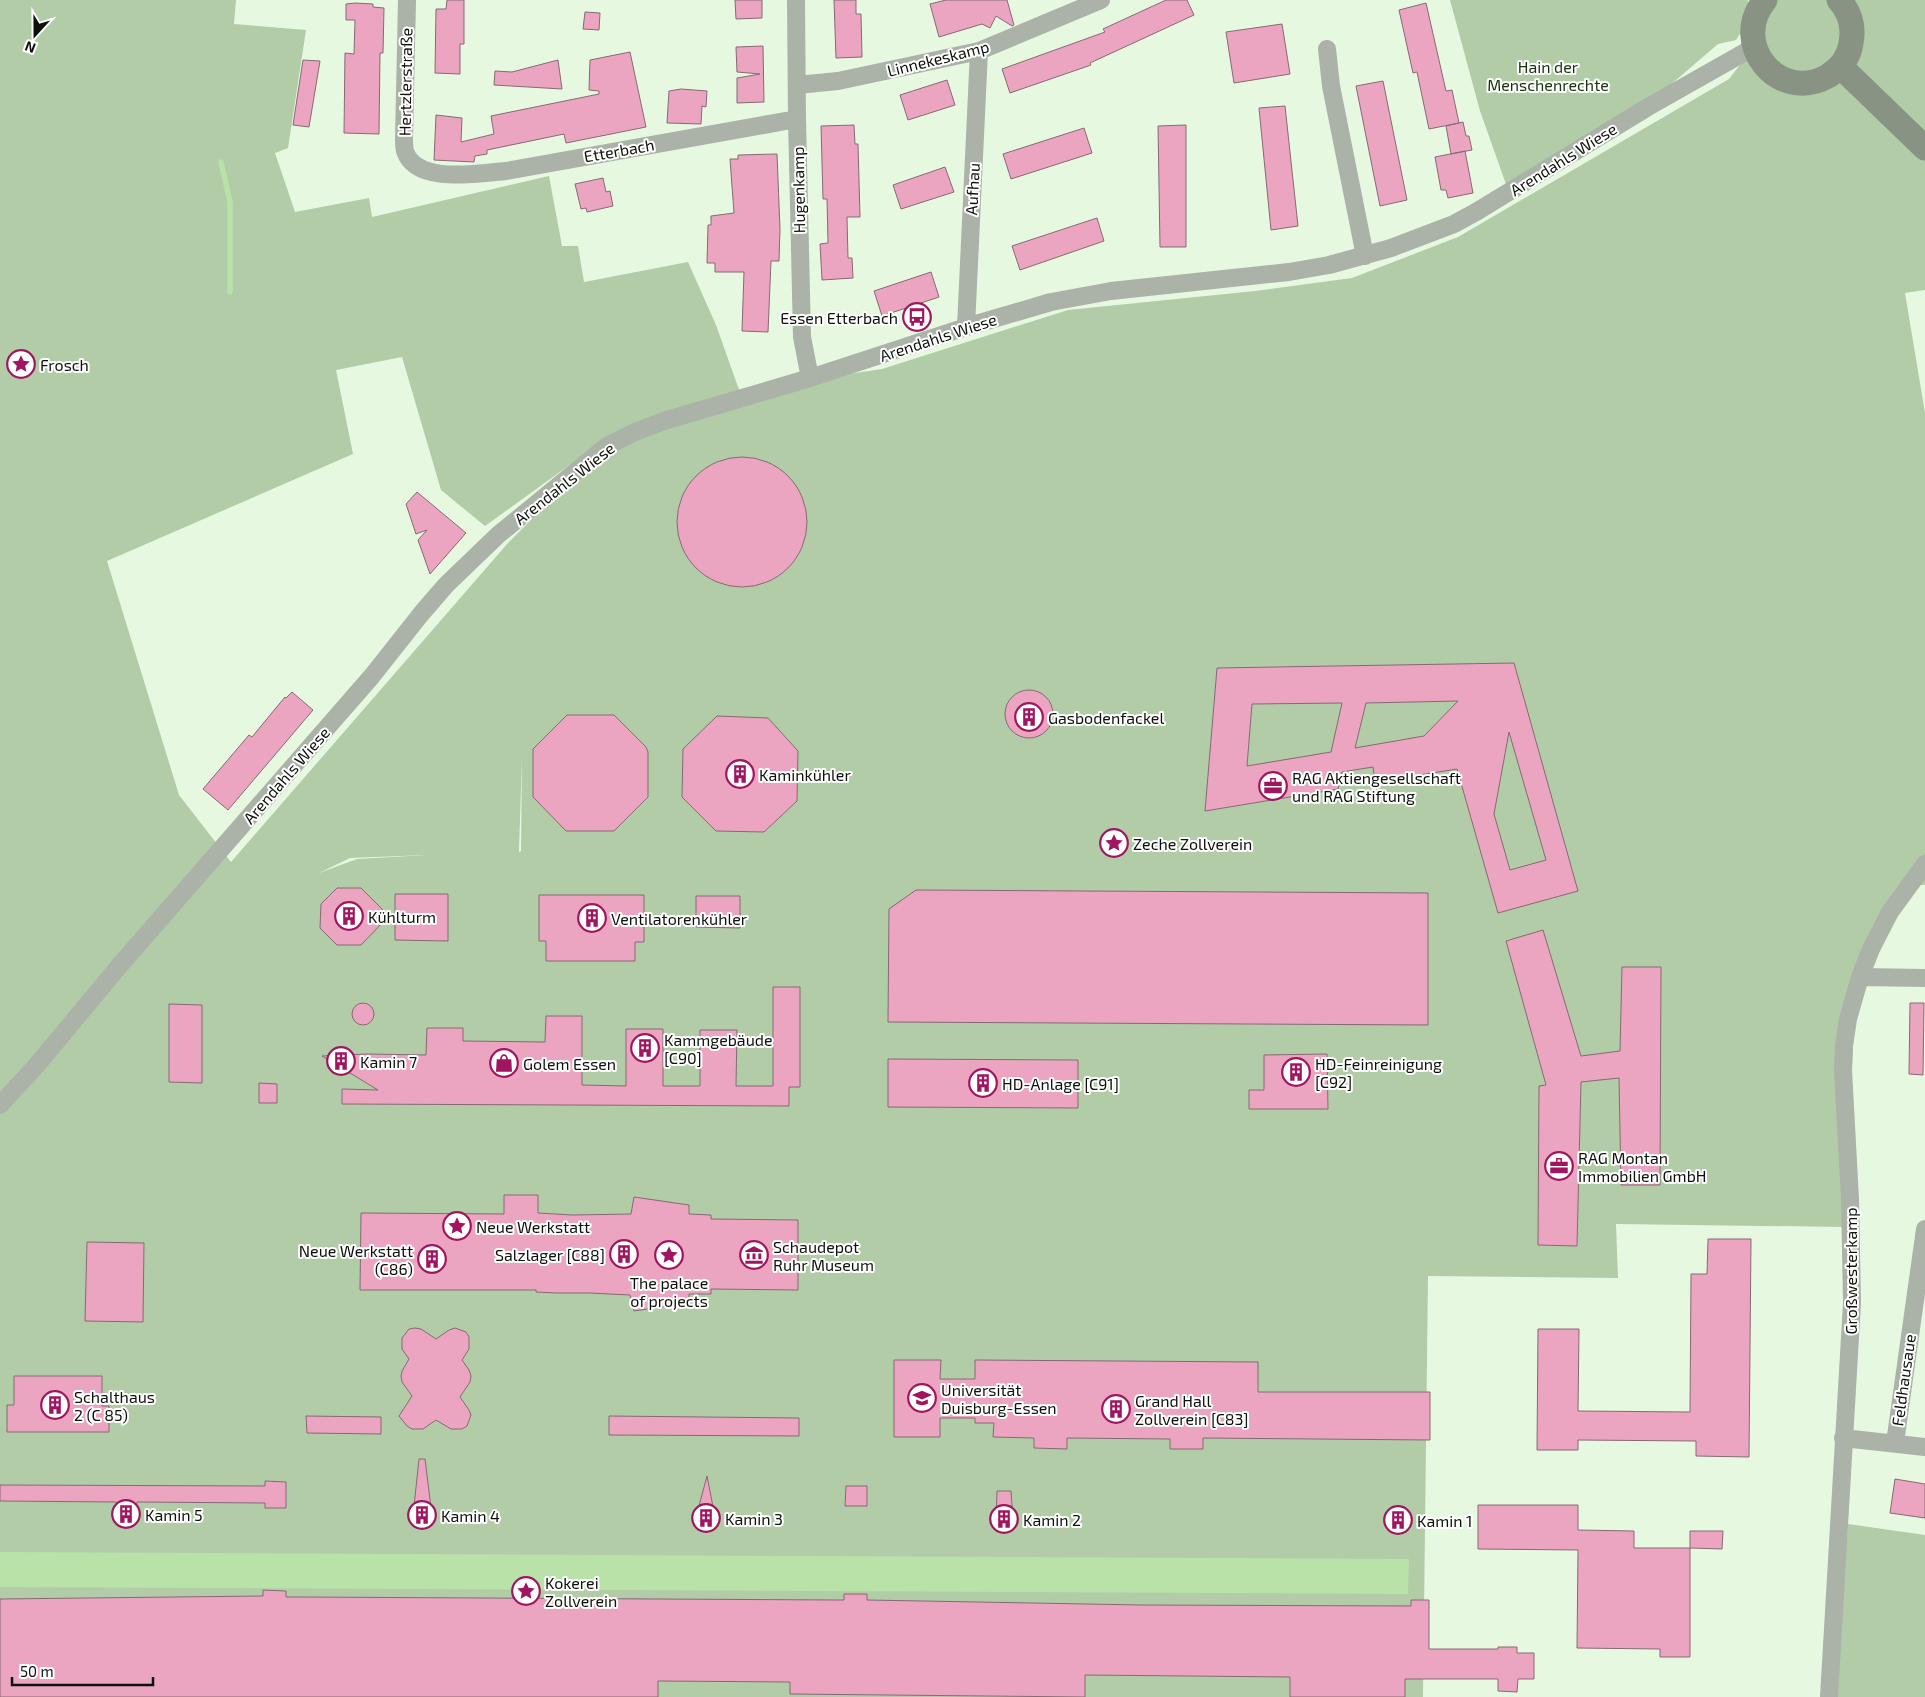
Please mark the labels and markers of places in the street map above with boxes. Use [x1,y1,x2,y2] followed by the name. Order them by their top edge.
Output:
[902,302,932,332] bus stop icon: Essen Etterbach
[780,308,898,327] place label: Essen Etterbach
[6,349,36,379] place icon: Frosch
[40,355,89,374] place label: Frosch
[1014,702,1044,732] building icon: Gasbodenfackel
[1048,708,1164,727] place label: Gasbodenfackel
[725,759,755,789] building icon: Kaminkühler
[759,765,851,784] place label: Kaminkühler
[1292,768,1461,805] place label: RAG Aktiengesellschaft und RAG Stiftung
[1258,771,1288,801] office icon: RAG Aktiengesellschaft und RAG Stiftung
[1099,828,1129,858] place icon: Zeche Zollverein
[1133,834,1252,853] place label: Zeche Zollverein
[334,901,364,931] building icon: Kühlturm
[577,903,607,933] building icon: Ventilatorenkühler
[368,907,436,926] place label: Kühlturm
[611,909,748,928] place label: Ventilatorenkühler
[664,1030,773,1067] place label: Kammgebäude [C90]
[630,1033,660,1063] building icon: Kammgebäude [C90]
[326,1046,356,1076] building icon: Kamin 7
[489,1048,519,1078] shop icon: Golem Essen
[360,1052,417,1071] place label: Kamin 7
[523,1054,616,1073] place label: Golem Essen
[1315,1054,1442,1091] place label: HD-Feinreinigung [C92]
[1281,1057,1311,1087] building icon: HD-Feinreinigung [C92]
[968,1068,998,1098] building icon: HD-Anlage [C91]
[1002,1074,1119,1093] place label: HD-Anlage [C91]
[1578,1148,1706,1185] place label: RAG Montan Immobilien GmbH
[1544,1151,1574,1181] office icon: RAG Montan Immobilien GmbH
[442,1211,472,1241] place icon: Neue Werkstatt
[476,1217,590,1236] place label: Neue Werkstatt
[773,1237,874,1274] place label: Schaudepot Ruhr Museum
[609,1239,639,1269] building icon: Salzlager [C88]
[654,1240,684,1270] place icon: The palace of projects
[739,1240,769,1270] museum icon: Schaudepot Ruhr Museum
[299,1241,413,1278] place label: Neue Werkstatt (C86)
[417,1244,447,1274] building icon: Neue Werkstatt (C86)
[495,1245,605,1264] place label: Salzlager [C88]
[630,1273,708,1311] place label: The palace of projects
[941,1380,1057,1417] place label: Universität Duisburg-Essen
[907,1383,937,1413] school or university icon: Universität Duisburg-Essen
[74,1387,155,1424] place label: Schalthaus 2 (C 85)
[40,1390,70,1420] building icon: Schalthaus 2 (C 85)
[1135,1391,1249,1428] place label: Grand Hall Zollverein [C83]
[1101,1394,1131,1424] building icon: Grand Hall Zollverein [C83]
[111,1499,141,1529] building icon: Kamin 5
[407,1500,437,1530] building icon: Kamin 4
[691,1503,721,1533] building icon: Kamin 3
[989,1504,1019,1534] building icon: Kamin 2
[145,1505,203,1524] place label: Kamin 5
[1383,1505,1413,1535] building icon: Kamin 1
[441,1506,500,1525] place label: Kamin 4
[725,1509,783,1528] place label: Kamin 3
[1023,1510,1081,1529] place label: Kamin 2
[1417,1511,1472,1530] place label: Kamin 1
[545,1573,617,1610] place label: Kokerei Zollverein
[511,1576,541,1606] place icon: Kokerei Zollverein

